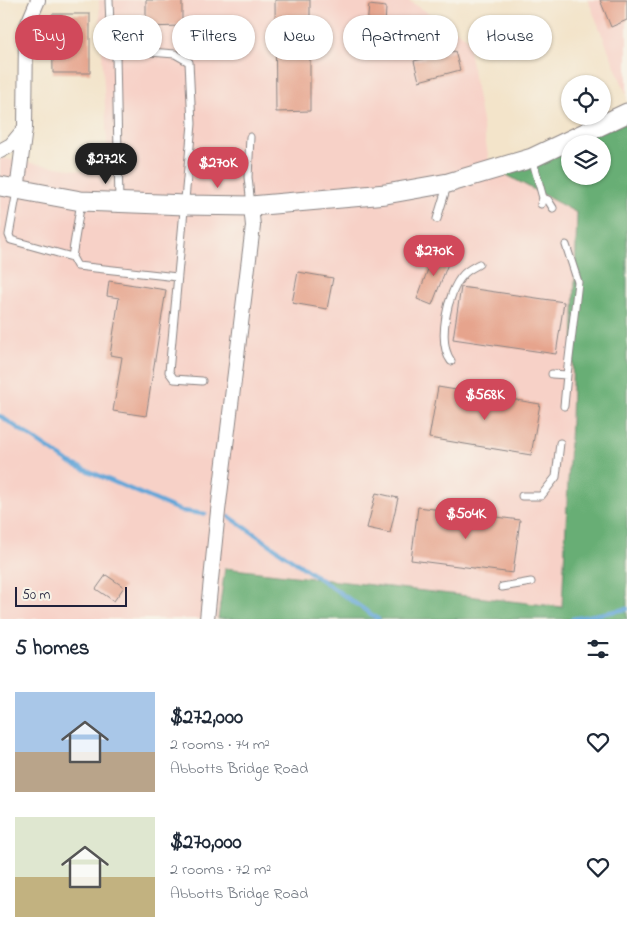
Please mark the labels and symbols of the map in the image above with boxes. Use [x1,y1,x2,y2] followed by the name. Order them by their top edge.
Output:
[71,142,141,185] pin: $272K
[183,146,253,189] pin: $270K
[399,234,469,277] pin: $270K
[450,378,520,421] pin: $568K
[431,498,501,540] pin: $504K
[15,584,128,607] scale bar

